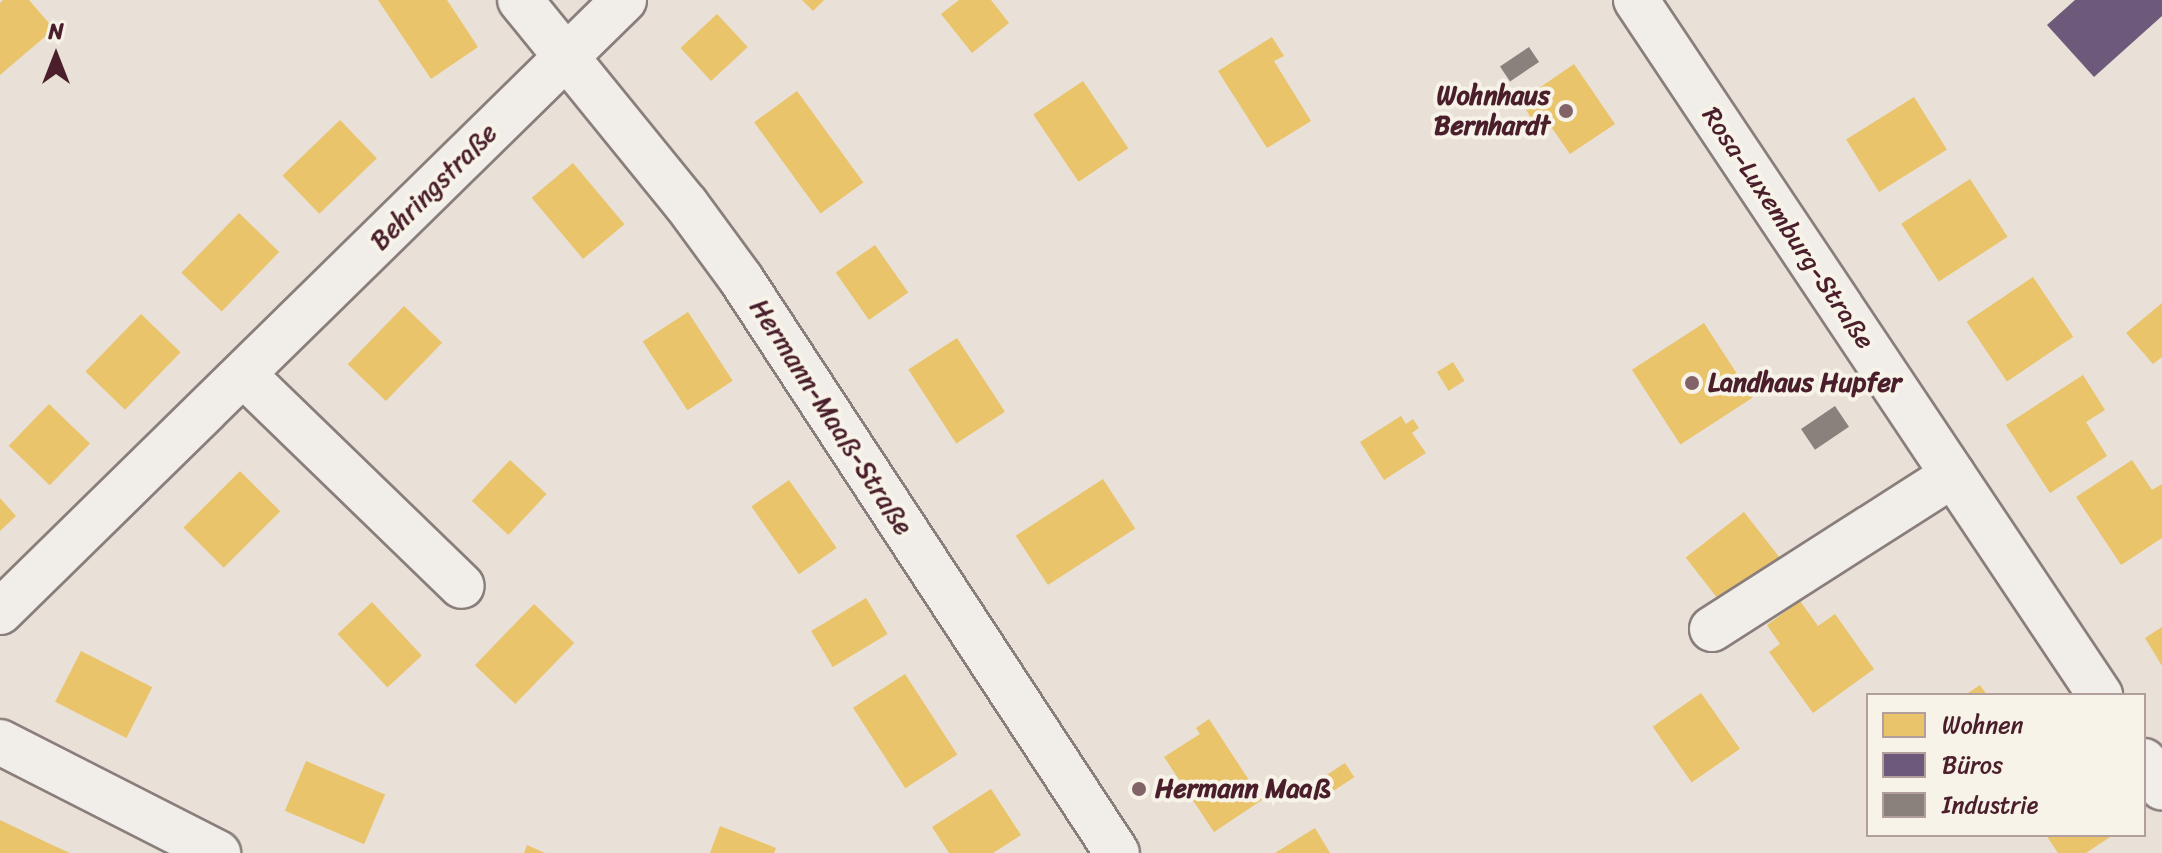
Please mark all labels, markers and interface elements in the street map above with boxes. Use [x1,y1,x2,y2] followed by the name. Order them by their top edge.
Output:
[48,12,64,51] text: N
[16,16,96,96] north arrow
[1434,80,1550,142] place label: Wohnhaus Bernhardt
[1695,101,1881,355] street label: Rosa-Luxemburg-Straße
[1557,102,1575,120] marker: Wohnhaus Bernhardt
[364,117,504,257] street label: Behringstraße
[743,293,919,541] street label: Hermann-Maaß-Straße
[1708,367,1901,399] place label: Landhaus Hupfer
[1683,374,1701,392] marker: Landhaus Hupfer
[1866,693,2146,837] legend
[1942,704,2024,746] text: Wohnen
[1942,744,2003,786] text: Büros
[1155,773,1331,805] place label: Hermann Maaß
[1130,780,1148,798] marker: Hermann Maaß
[1942,784,2038,826] text: Industrie

